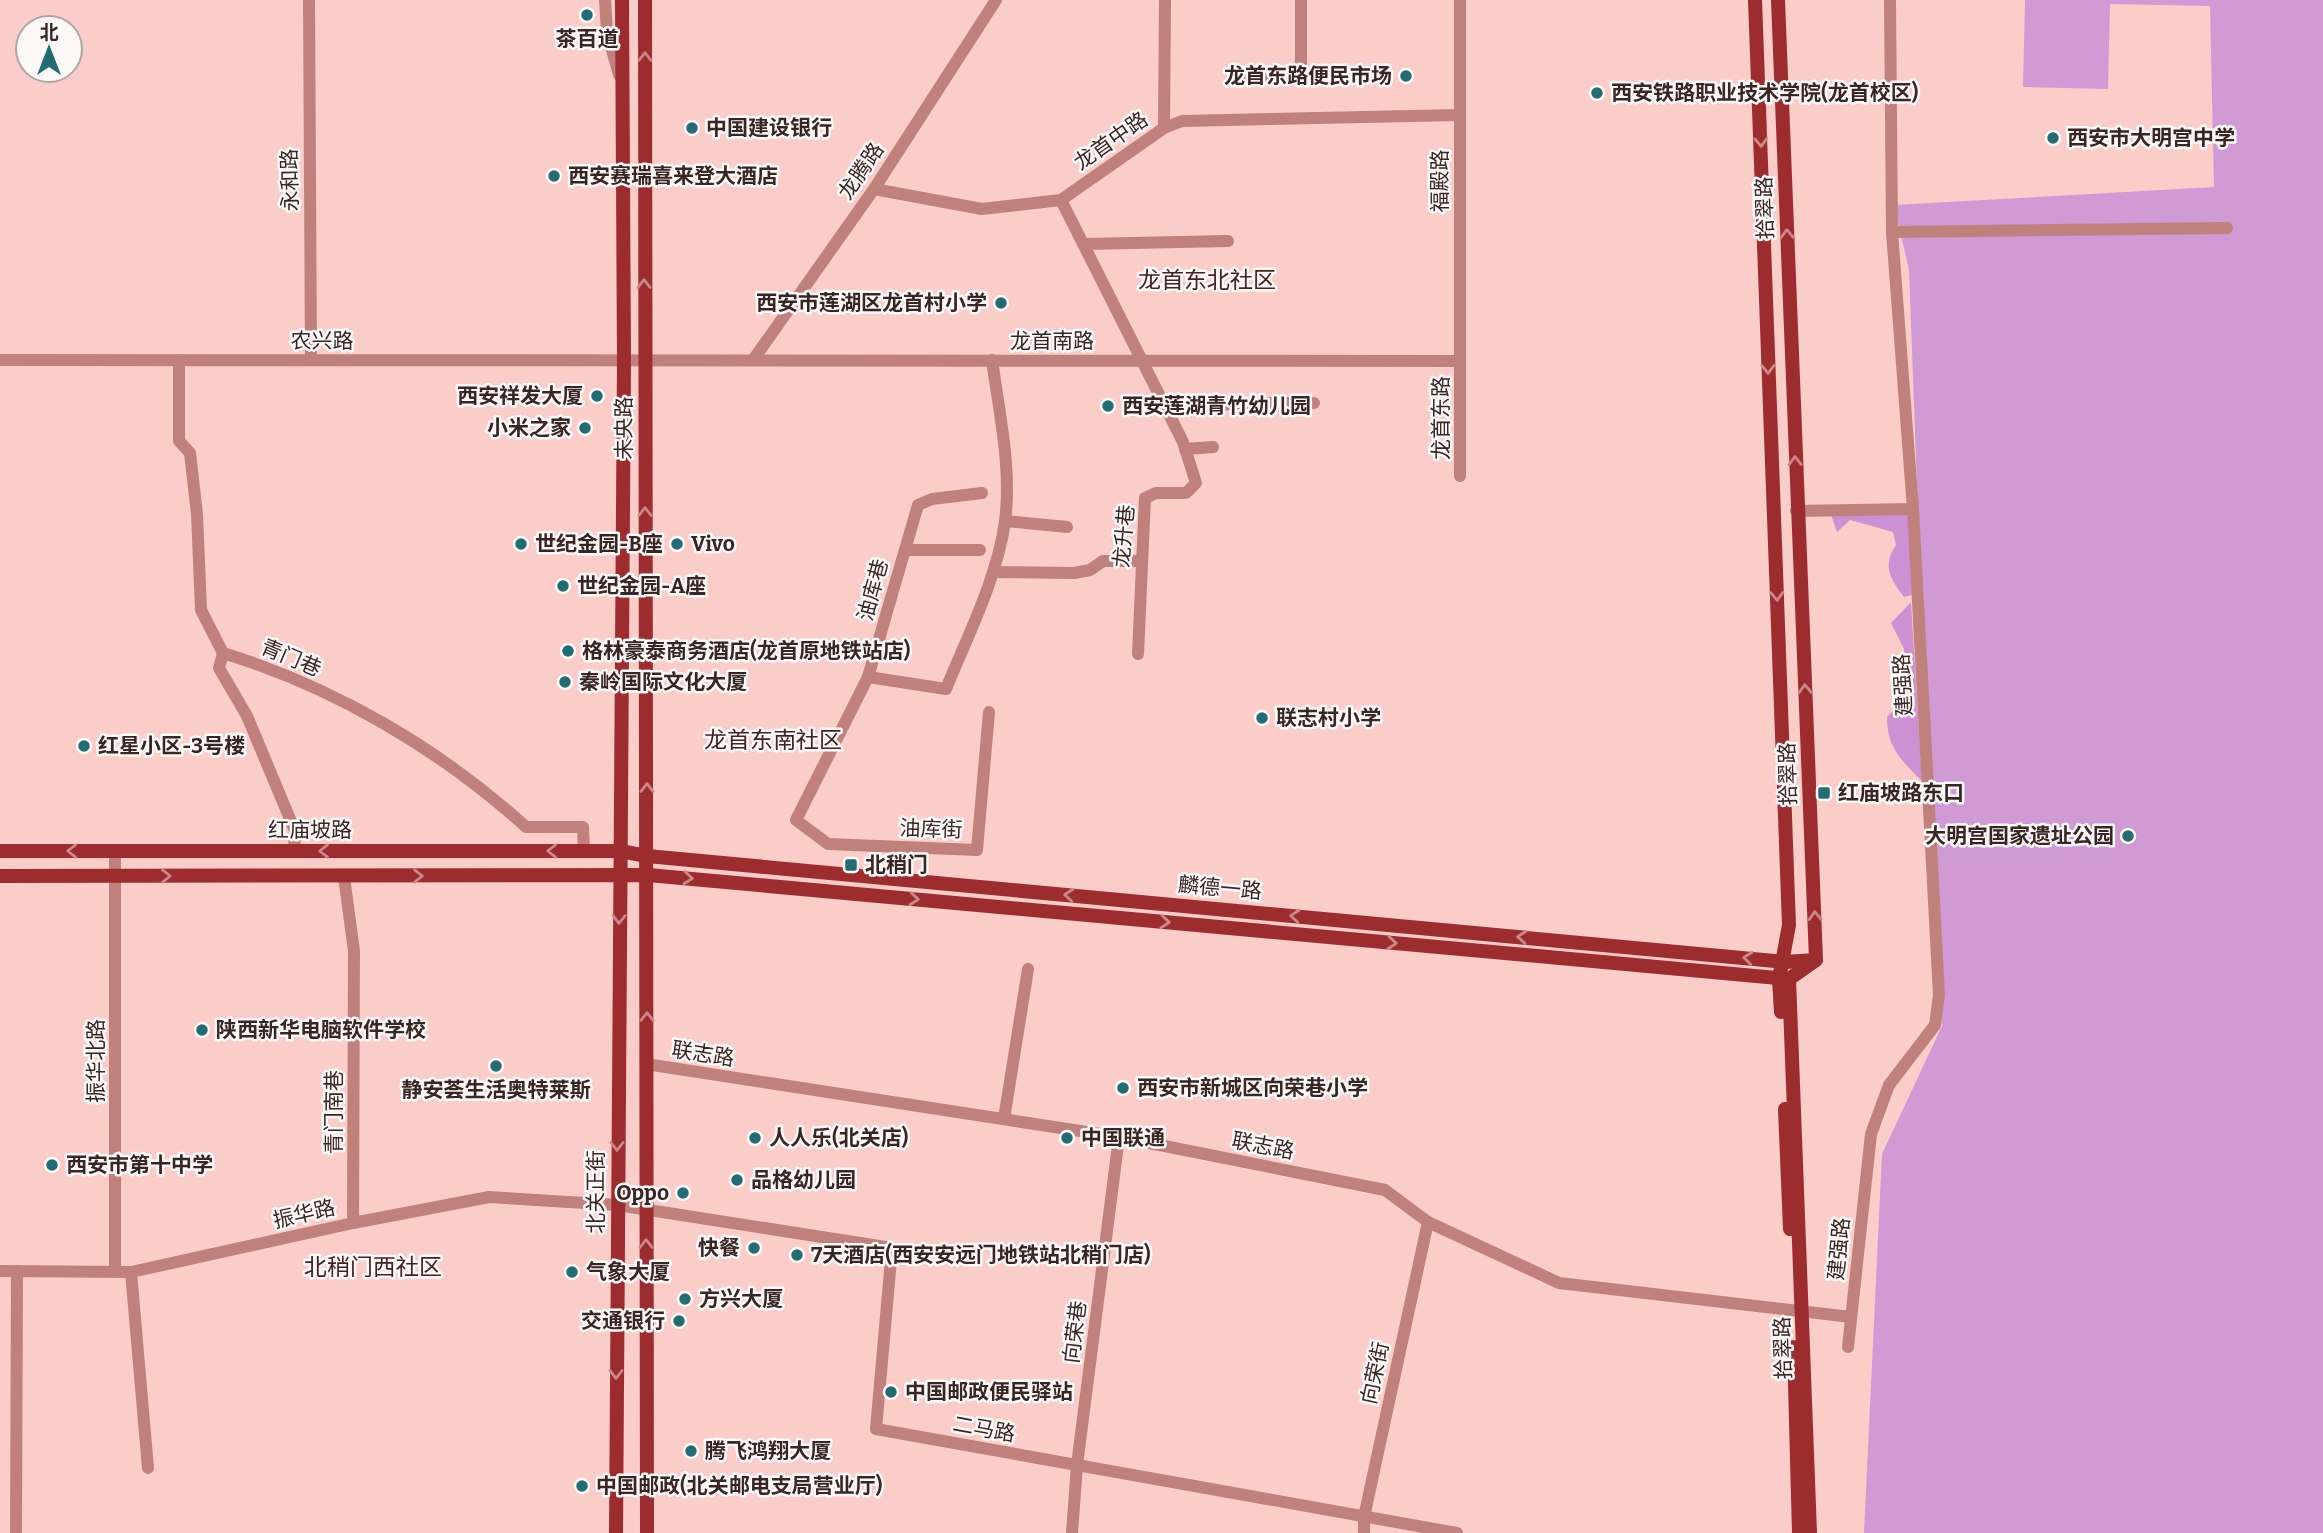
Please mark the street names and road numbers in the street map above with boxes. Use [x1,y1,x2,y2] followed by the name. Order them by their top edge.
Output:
[1069,106,1153,176] street label: 龙首中路
[833,138,889,204] street label: 龙腾路
[276,148,304,212] street label: 永和路
[1427,150,1453,213] street label: 福殿路
[1751,176,1779,240] street label: 拾翠路
[291,328,354,354] street label: 农兴路
[1010,328,1094,354] street label: 龙首南路
[1428,376,1454,460] street label: 龙首东路
[611,397,637,460] street label: 未央路
[1108,503,1140,569] street label: 龙升巷
[852,556,894,624] street label: 油库巷
[257,634,325,682] street label: 青门巷
[1888,653,1918,717] street label: 建强路
[1774,742,1802,806] street label: 拾翠路
[899,815,963,843] street label: 油库街
[268,817,352,843] street label: 红庙坡路
[1177,871,1263,905] street label: 麟德一路
[83,1019,109,1103] street label: 振华北路
[670,1036,736,1072] street label: 联志路
[321,1070,347,1154] street label: 青门南巷
[1230,1127,1296,1165] street label: 联志路
[583,1150,609,1234] street label: 北关正街
[270,1194,338,1234] street label: 振华路
[1823,1216,1855,1282] street label: 建强路
[1058,1299,1092,1365] street label: 向荣巷
[1769,1316,1797,1380] street label: 拾翠路
[1356,1339,1394,1407] street label: 向荣街
[951,1411,1017,1447] street label: 二马路

